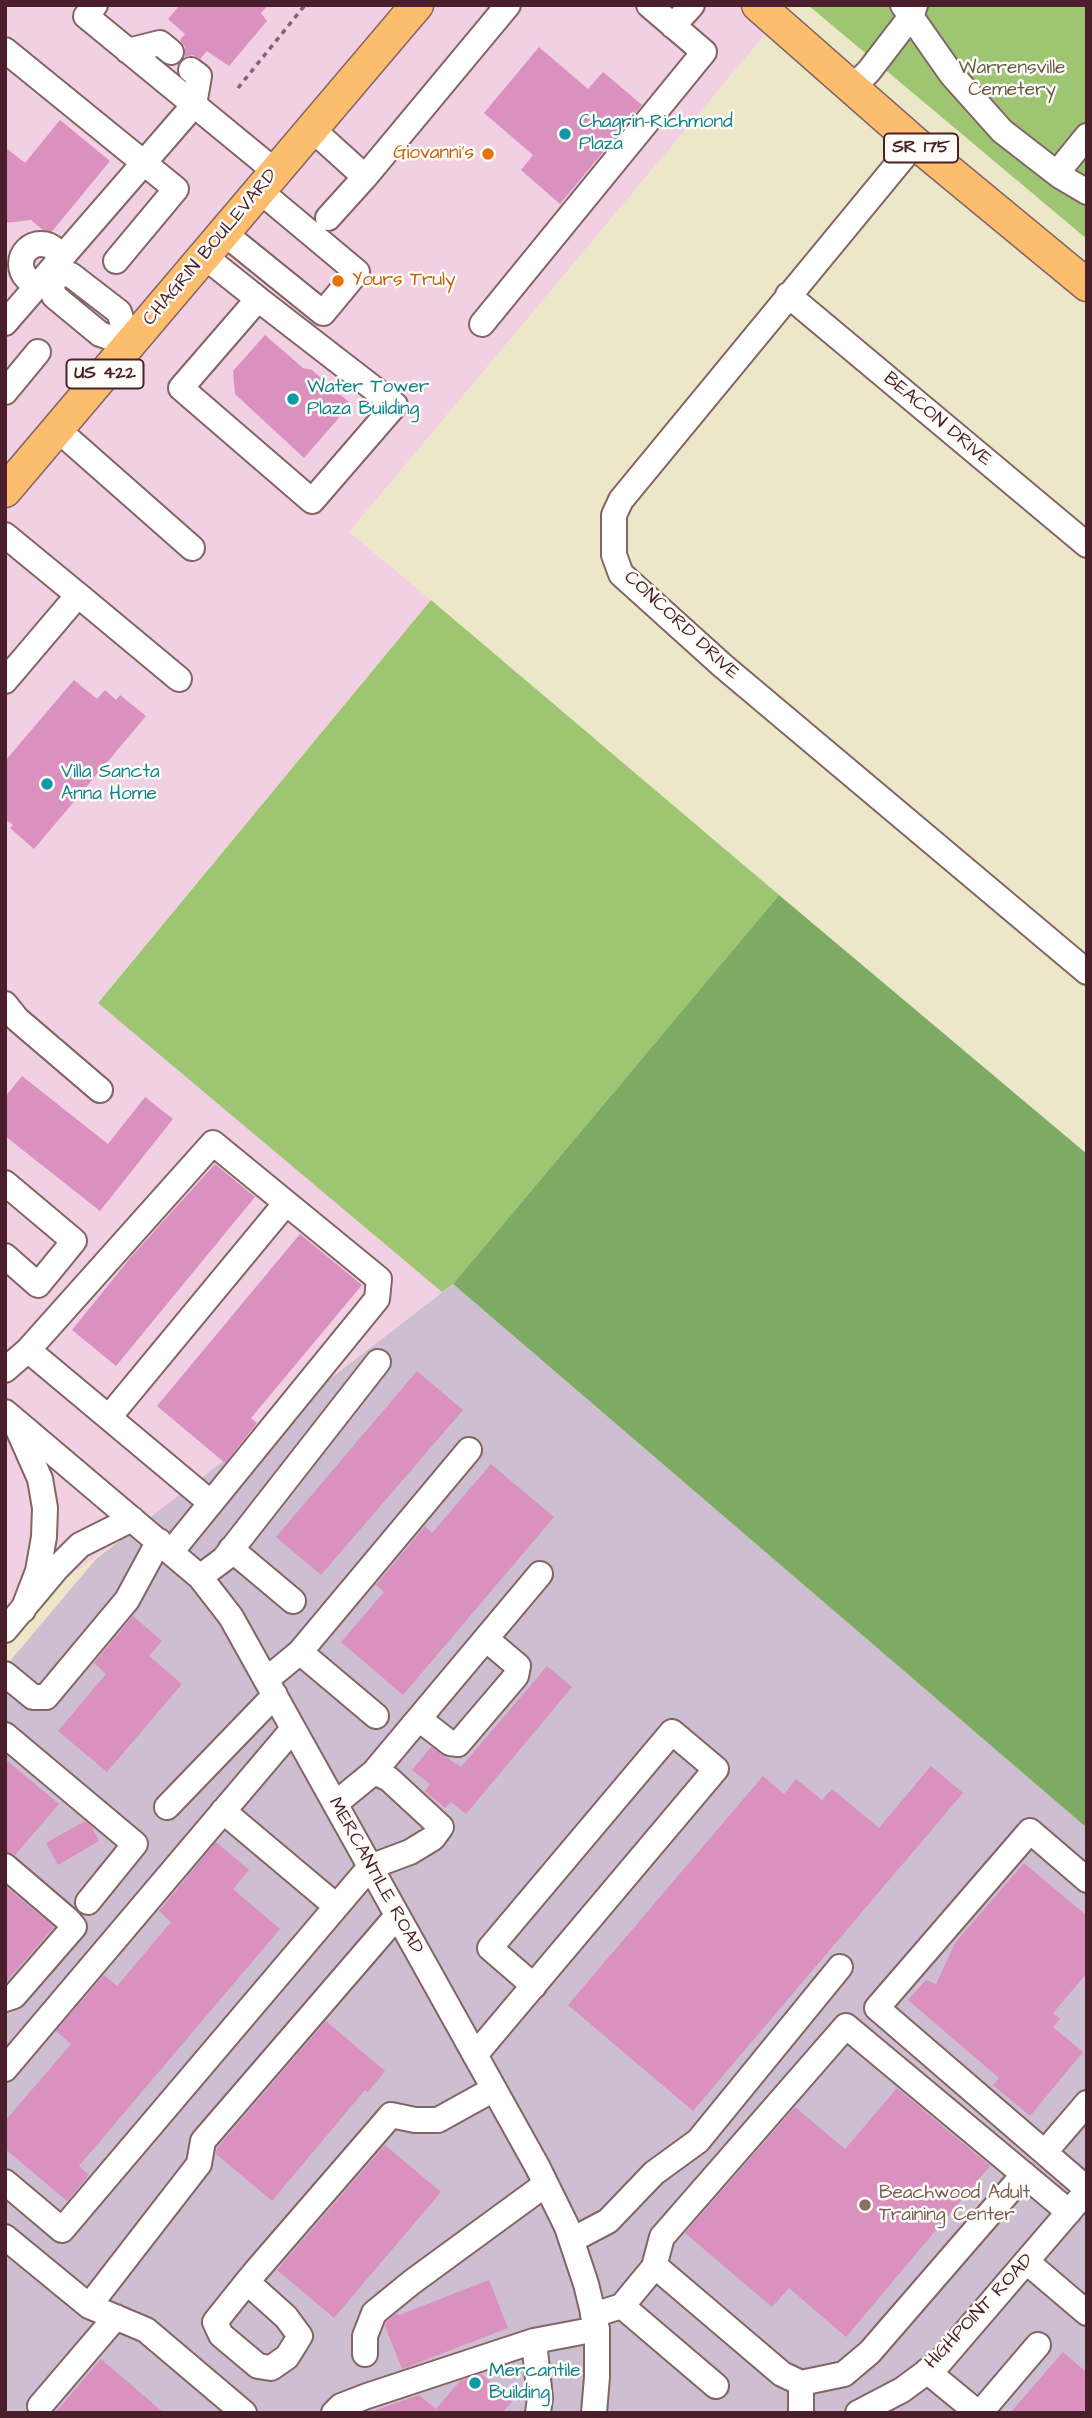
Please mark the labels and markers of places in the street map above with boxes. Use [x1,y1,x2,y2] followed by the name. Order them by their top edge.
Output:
[579,112,733,156] place label: Chagrin-Richmond Plaza
[557,126,573,142] marker: Chagrin-Richmond Plaza
[393,143,474,165] place label: Giovanni's
[480,146,496,162] marker: Giovanni's
[352,270,455,292] place label: Yours Truly
[330,273,346,289] marker: Yours Truly
[307,377,429,421] place label: Water Tower Plaza Building
[285,391,301,407] marker: Water Tower Plaza Building
[61,762,160,806] place label: Villa Sancta Anna Home
[39,776,55,792] marker: Villa Sancta Anna Home
[879,2183,1030,2227] place label: Beachwood Adult Training Center
[857,2197,873,2213] marker: Beachwood Adult Training Center
[489,2361,580,2405] place label: Mercantile Building
[467,2375,483,2391] marker: Mercantile Building

